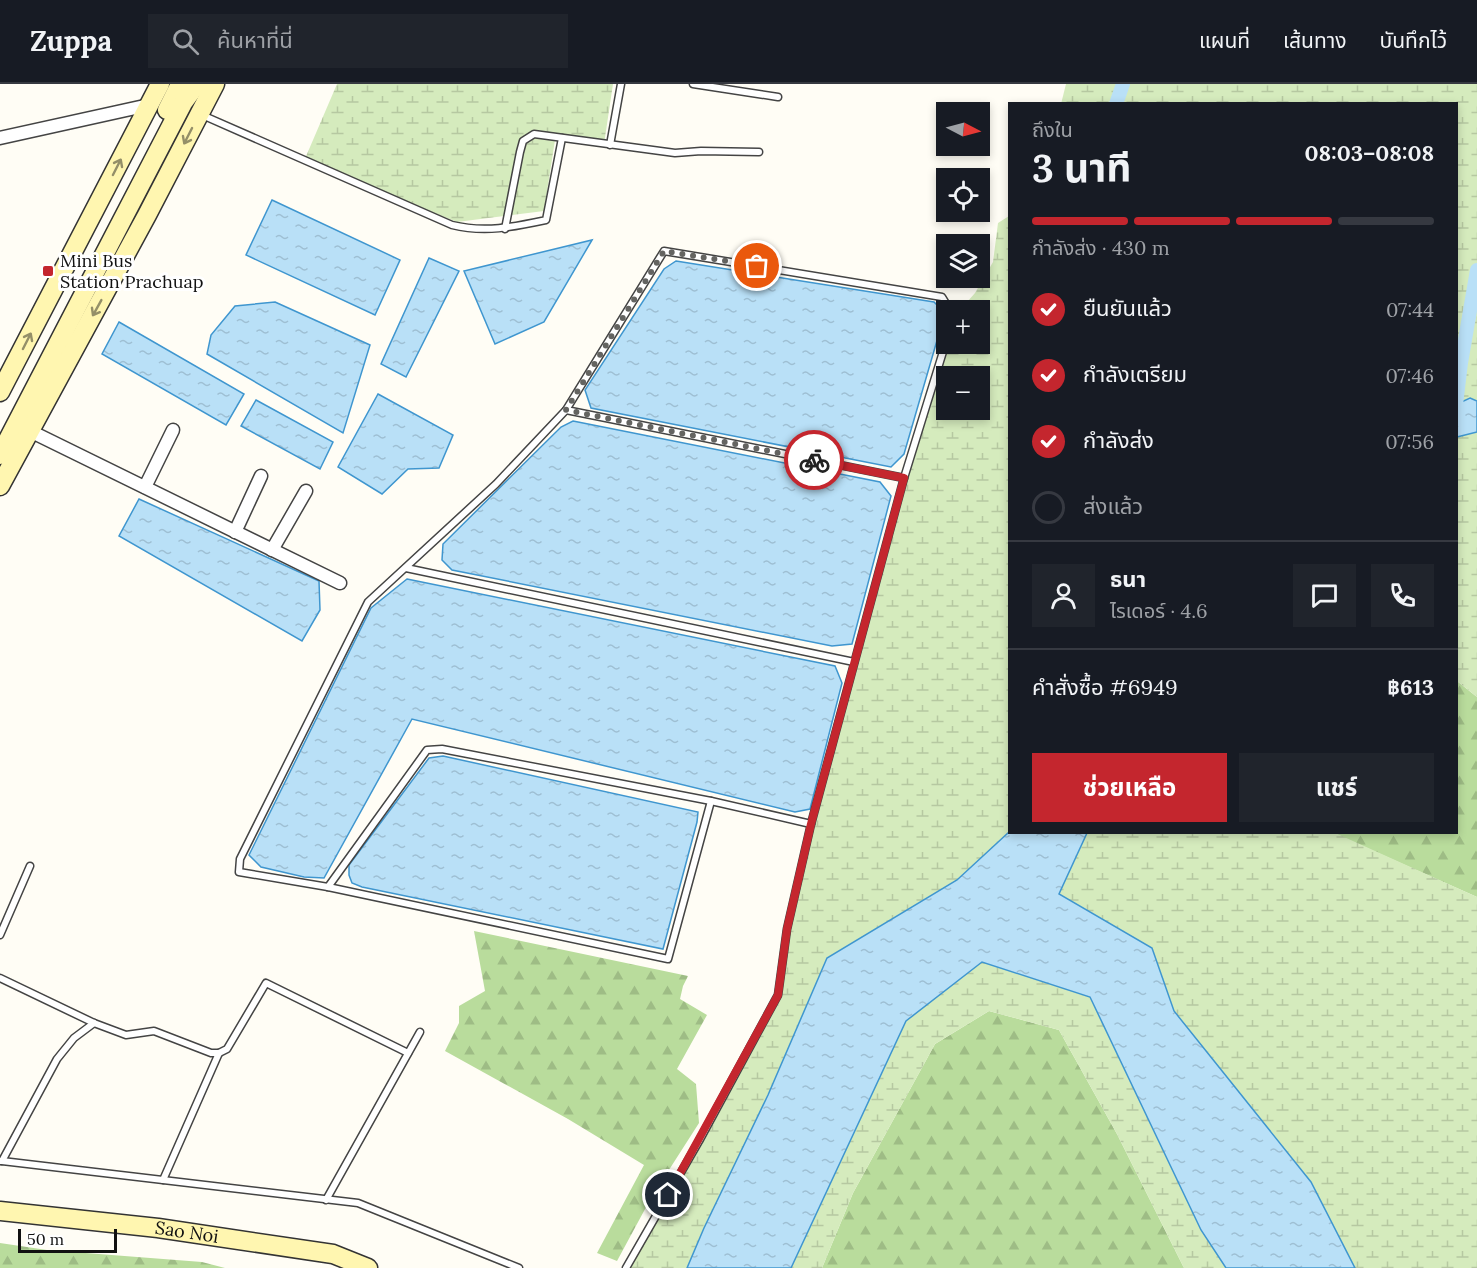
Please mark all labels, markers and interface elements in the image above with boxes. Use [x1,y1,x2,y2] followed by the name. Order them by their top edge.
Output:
[148,14,568,68] search box
[30,23,112,59] text: Zuppa
[169,25,202,58] icon: search
[217,26,293,54] text: ค้นหาที่นี่
[1199,27,1250,54] text: แผนที่
[1283,27,1347,54] text: เส้นทาง
[1380,27,1447,54] text: บันทึกไว้
[936,102,990,156] north arrow
[936,102,990,420] map controls
[1032,117,1073,142] text: ถึงใน
[181,127,193,145] one-way arrow
[1305,139,1434,167] text: 08:03–08:08
[1032,143,1131,193] text: 3 นาที
[112,159,123,177] one-way arrow
[936,168,990,222] button: locate
[936,234,990,288] button: layers
[1032,235,1170,260] text: กำลังส่ง · 430 m
[731,240,782,291] pin
[60,249,203,293] place label: Mini Bus Station Prachuap
[740,249,773,282] icon: bag
[41,264,55,278] marker: Mini Bus Station Prachuap
[1032,293,1065,326] icon: check
[1083,294,1172,322] text: ยืนยันแล้ว
[1386,297,1434,322] text: 07:44
[91,299,102,317] one-way arrow
[936,300,990,354] button: +
[22,332,33,350] one-way arrow
[1032,359,1065,392] icon: check
[1083,360,1187,388] text: กำลังเตรียม
[1385,363,1434,388] text: 07:46
[936,366,990,420] button: −
[1032,425,1065,458] icon: check
[1083,426,1154,454] text: กำลังส่ง
[1385,429,1434,454] text: 07:56
[784,430,844,490] courier
[798,444,831,477] icon: bike
[1083,492,1143,520] text: ส่งแล้ว
[1032,564,1095,627] button: person
[1293,564,1356,627] button: chat
[1371,564,1434,627] button: phone
[1110,565,1146,593] text: ธนา
[1110,598,1208,623] text: ไรเดอร์ · 4.6
[1032,673,1178,701] text: คำสั่งซื้อ #6949
[1387,673,1434,701] text: ฿613
[1032,753,1227,822] button: ช่วยเหลือ
[1239,753,1434,822] button: แชร์
[642,1169,693,1220] pin
[651,1178,684,1211] icon: home
[154,1216,220,1248] street label: Sao Noi
[18,1226,117,1254] scale bar
[27,1229,64,1249] text: 50 m

